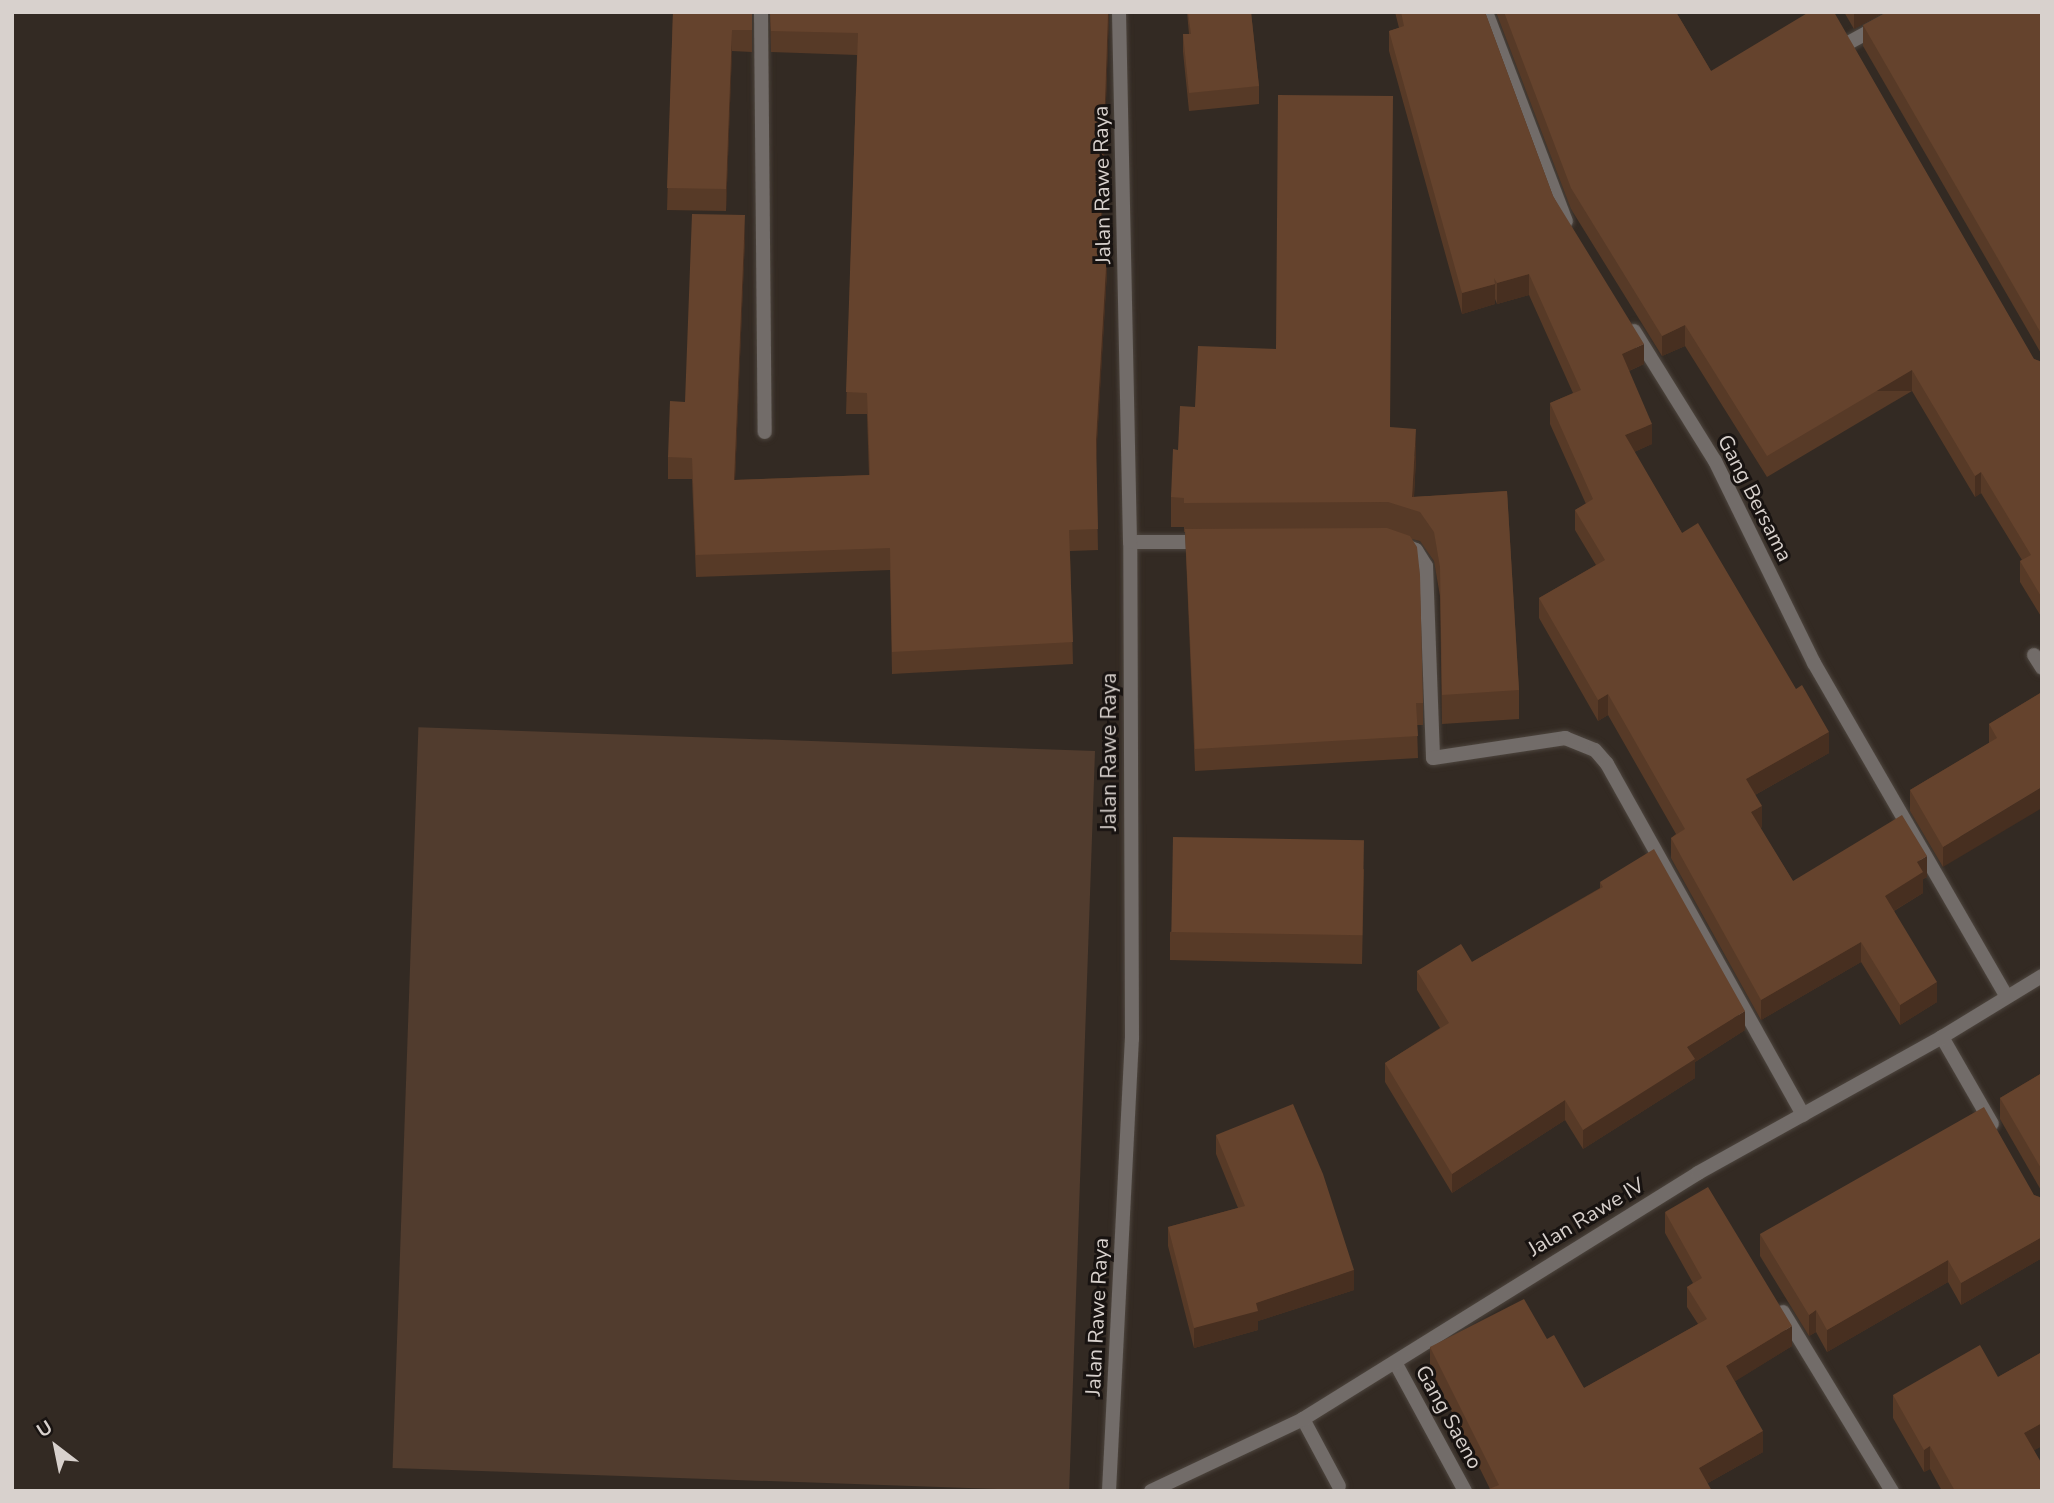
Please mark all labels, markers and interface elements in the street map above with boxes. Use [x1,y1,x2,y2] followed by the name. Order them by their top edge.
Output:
[1088,106,1116,264] street label: Jalan Rawe Raya
[1712,430,1798,566] street label: Gang Bersama
[1096,673,1122,831] street label: Jalan Rawe Raya
[1523,1172,1649,1262] street label: Jalan Rawe IV
[1080,1237,1114,1397] street label: Jalan Rawe Raya
[1410,1361,1488,1473] street label: Gang Saeno
[21,1412,91,1482] north arrow
[32,1414,58,1444] text: U

